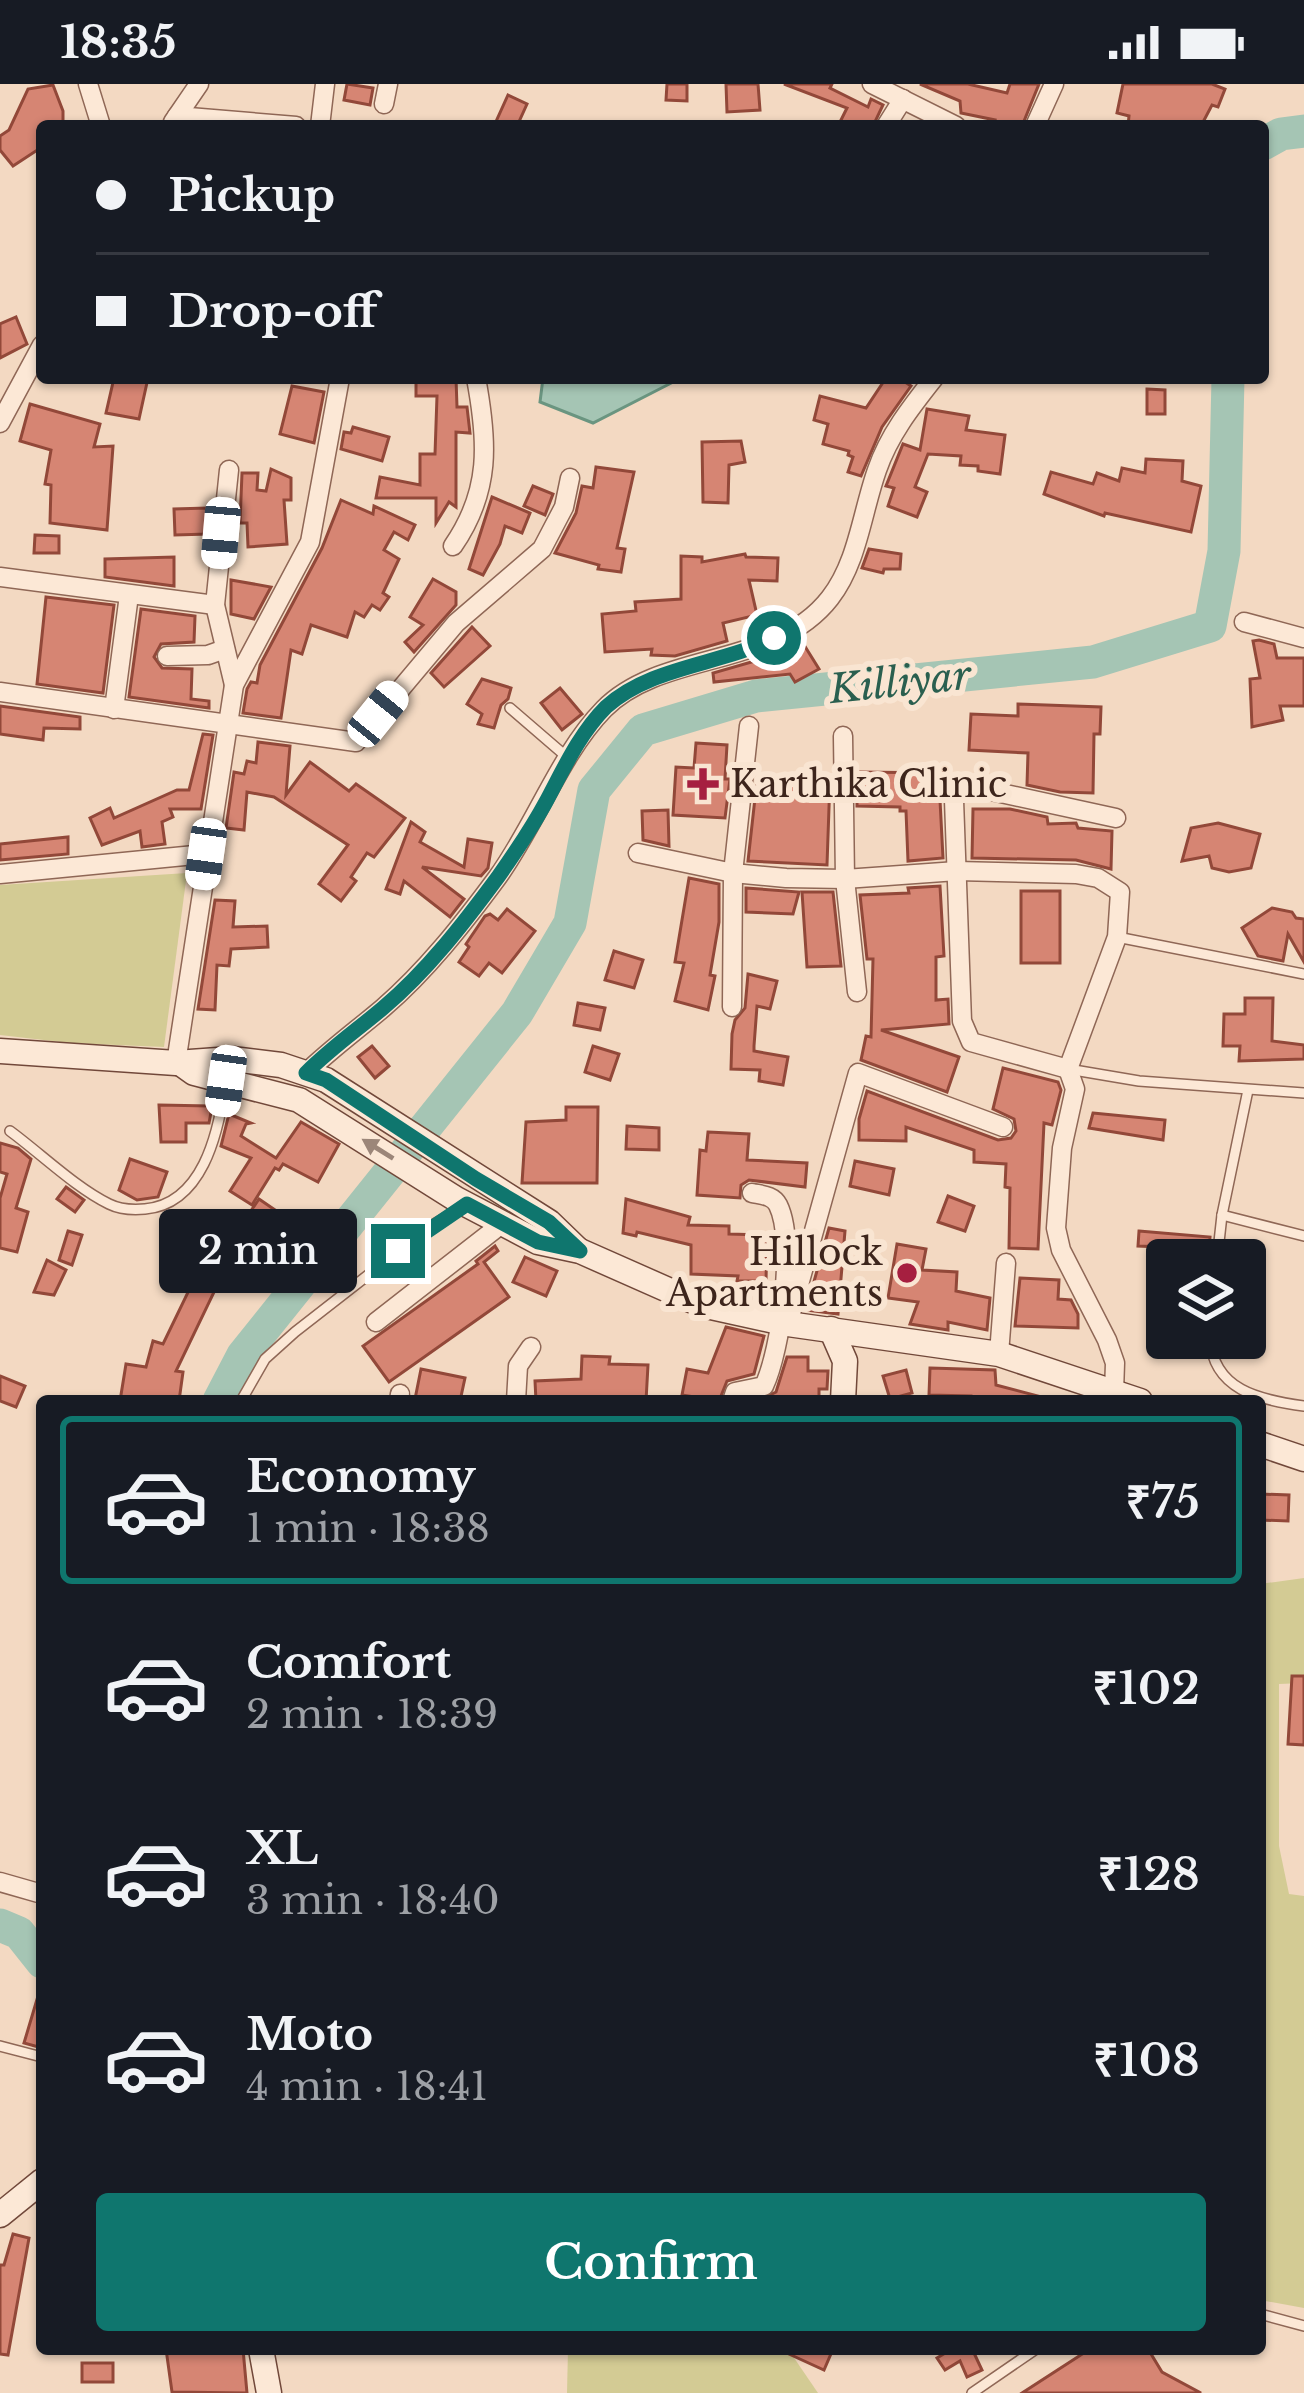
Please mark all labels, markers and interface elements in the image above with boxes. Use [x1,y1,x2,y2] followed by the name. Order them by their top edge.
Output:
[60,14,176,70] text: 18:35
[168,167,335,223] text: Pickup
[168,283,378,339] text: Drop-off
[200,496,242,570] car
[747,611,801,665] route start
[826,650,975,714] water label: Killiyar
[341,675,415,753] car
[730,762,1007,807] place label: Karthika Clinic
[687,768,719,800] marker: Karthika Clinic
[183,816,229,892] car
[203,1043,249,1119] car
[361,1139,394,1161] one-way arrow
[158,1209,356,1293] callout: 2 min
[371,1224,425,1278] route end
[198,1226,318,1275] text: 2 min
[665,1230,883,1316] place label: Hillock Apartments
[1146,1239,1266,1359] map controls
[1146,1239,1266,1359] button: layers
[894,1260,920,1286] marker: Hillock Apartments
[102,1446,210,1554] icon: car
[246,1448,476,1504] text: Economy
[1125,1474,1200,1530] text: ₹75
[246,1504,490,1553] text: 1 min · 18:38
[102,1632,210,1740] icon: car
[246,1634,451,1690] text: Comfort
[1092,1660,1200,1716] text: ₹102
[246,1690,498,1739] text: 2 min · 18:39
[102,1818,210,1926] icon: car
[246,1820,318,1876] text: XL
[1098,1846,1200,1902] text: ₹128
[246,1876,500,1925] text: 3 min · 18:40
[102,2004,210,2112] icon: car
[246,2006,373,2062] text: Moto
[1093,2032,1200,2088] text: ₹108
[246,2062,488,2111] text: 4 min · 18:41
[96,2193,1206,2331] button: Confirm

